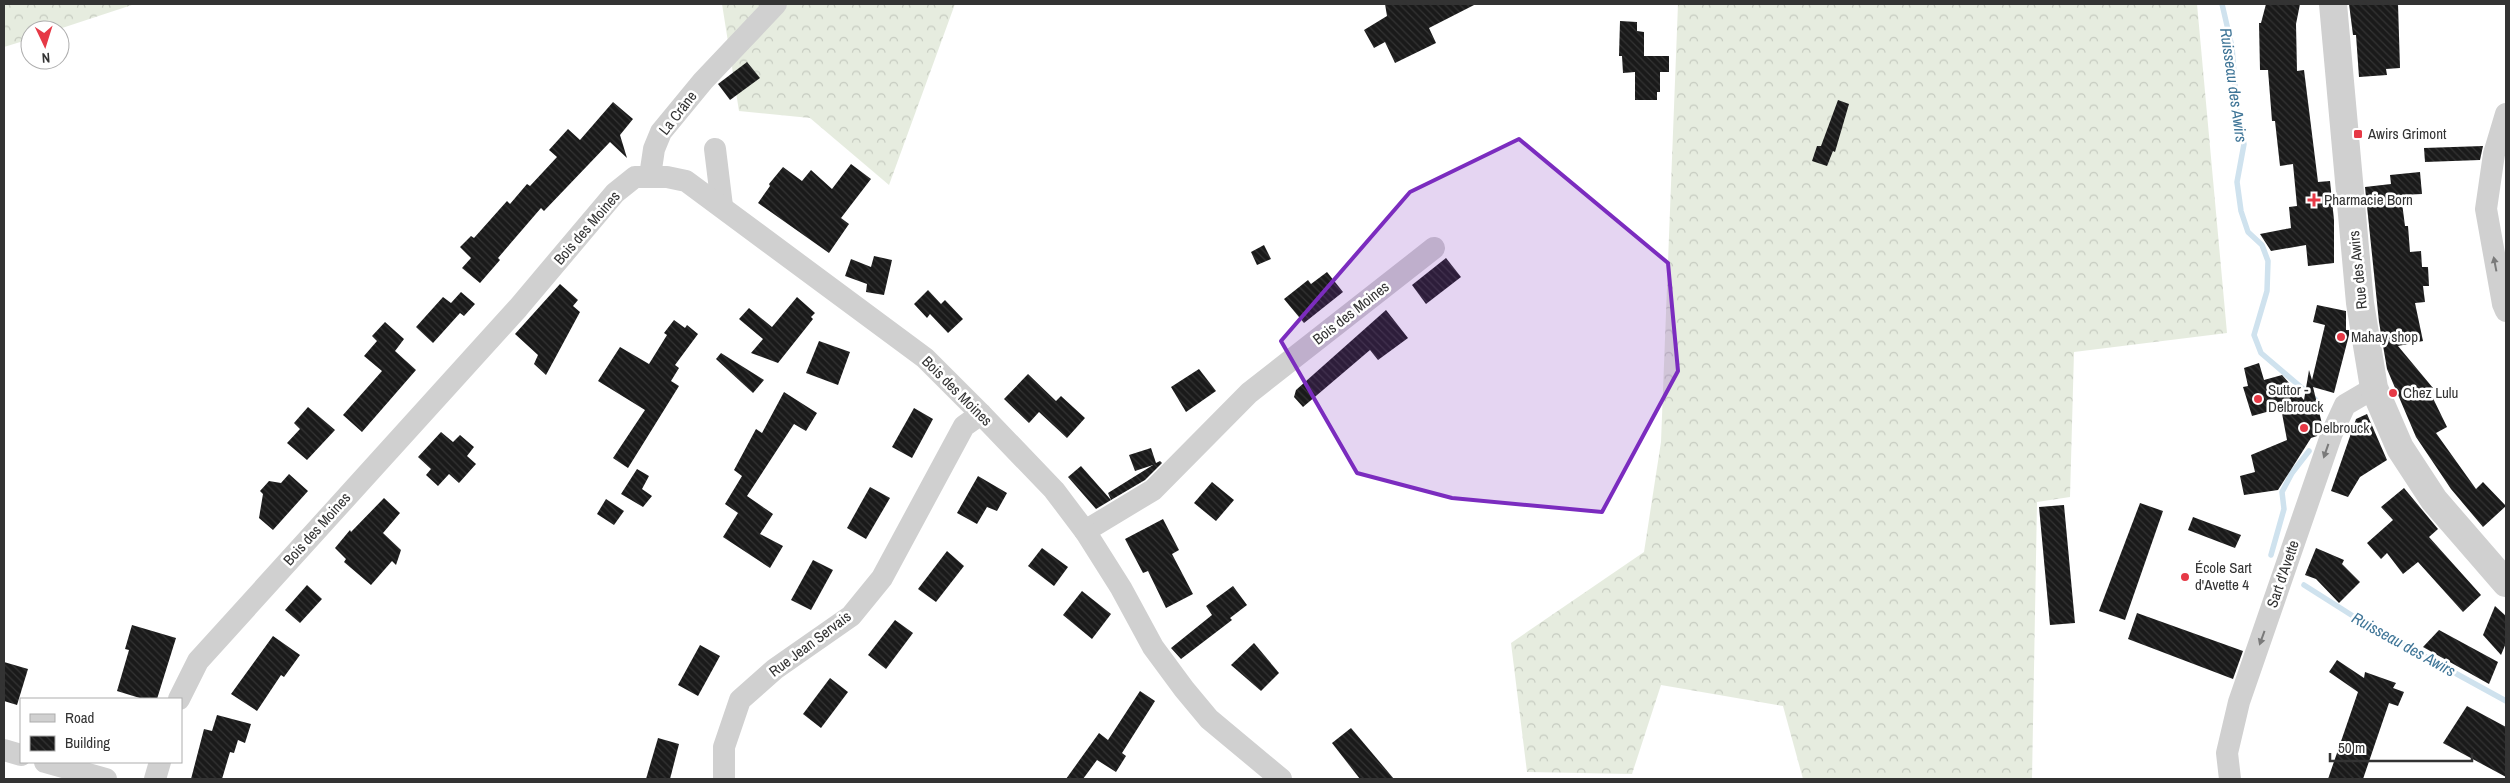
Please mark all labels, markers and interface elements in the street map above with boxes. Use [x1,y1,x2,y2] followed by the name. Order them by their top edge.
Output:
[20,20,70,70] north arrow
[2215,26,2253,144] water label: Ruisseau des Awirs
[41,49,51,67] text: N
[654,86,702,139] street label: La Crâne
[2367,123,2447,144] place label: Awirs Grimont
[2352,128,2364,140] marker: Awirs Grimont
[549,186,625,269] street label: Bois des Moines
[2324,189,2413,210] place label: Pharmacie Born
[2308,194,2320,206] marker: Pharmacie Born
[2343,230,2372,310] street label: Rue des Awirs
[2491,256,2499,272] one-way arrow
[1308,276,1393,349] street label: Bois des Moines
[2351,326,2418,347] place label: Mahay shop
[2335,331,2347,343] marker: Mahay shop
[918,351,997,430] street label: Bois des Moines
[2268,379,2324,417] place label: Suttor - Delbrouck
[2403,382,2458,403] place label: Chez Lulu
[2387,387,2399,399] marker: Chez Lulu
[2252,393,2264,405] marker: Suttor - Delbrouck
[2314,417,2370,438] place label: Delbrouck
[2298,422,2310,434] marker: Delbrouck
[2321,444,2329,459] one-way arrow
[278,488,355,570] street label: Bois des Moines
[2261,537,2304,610] street label: Sart d'Avette
[2195,557,2252,595] place label: École Sart d'Avette 4
[2179,571,2191,583] marker: École Sart d'Avette 4
[764,606,855,681] street label: Rue Jean Servais
[2348,606,2460,682] water label: Ruisseau des Awirs
[2258,631,2266,646] one-way arrow
[20,698,182,763] legend
[65,707,94,728] text: Road
[2330,730,2472,762] scale bar
[65,732,110,753] text: Building
[2338,737,2365,758] text: 50 m

